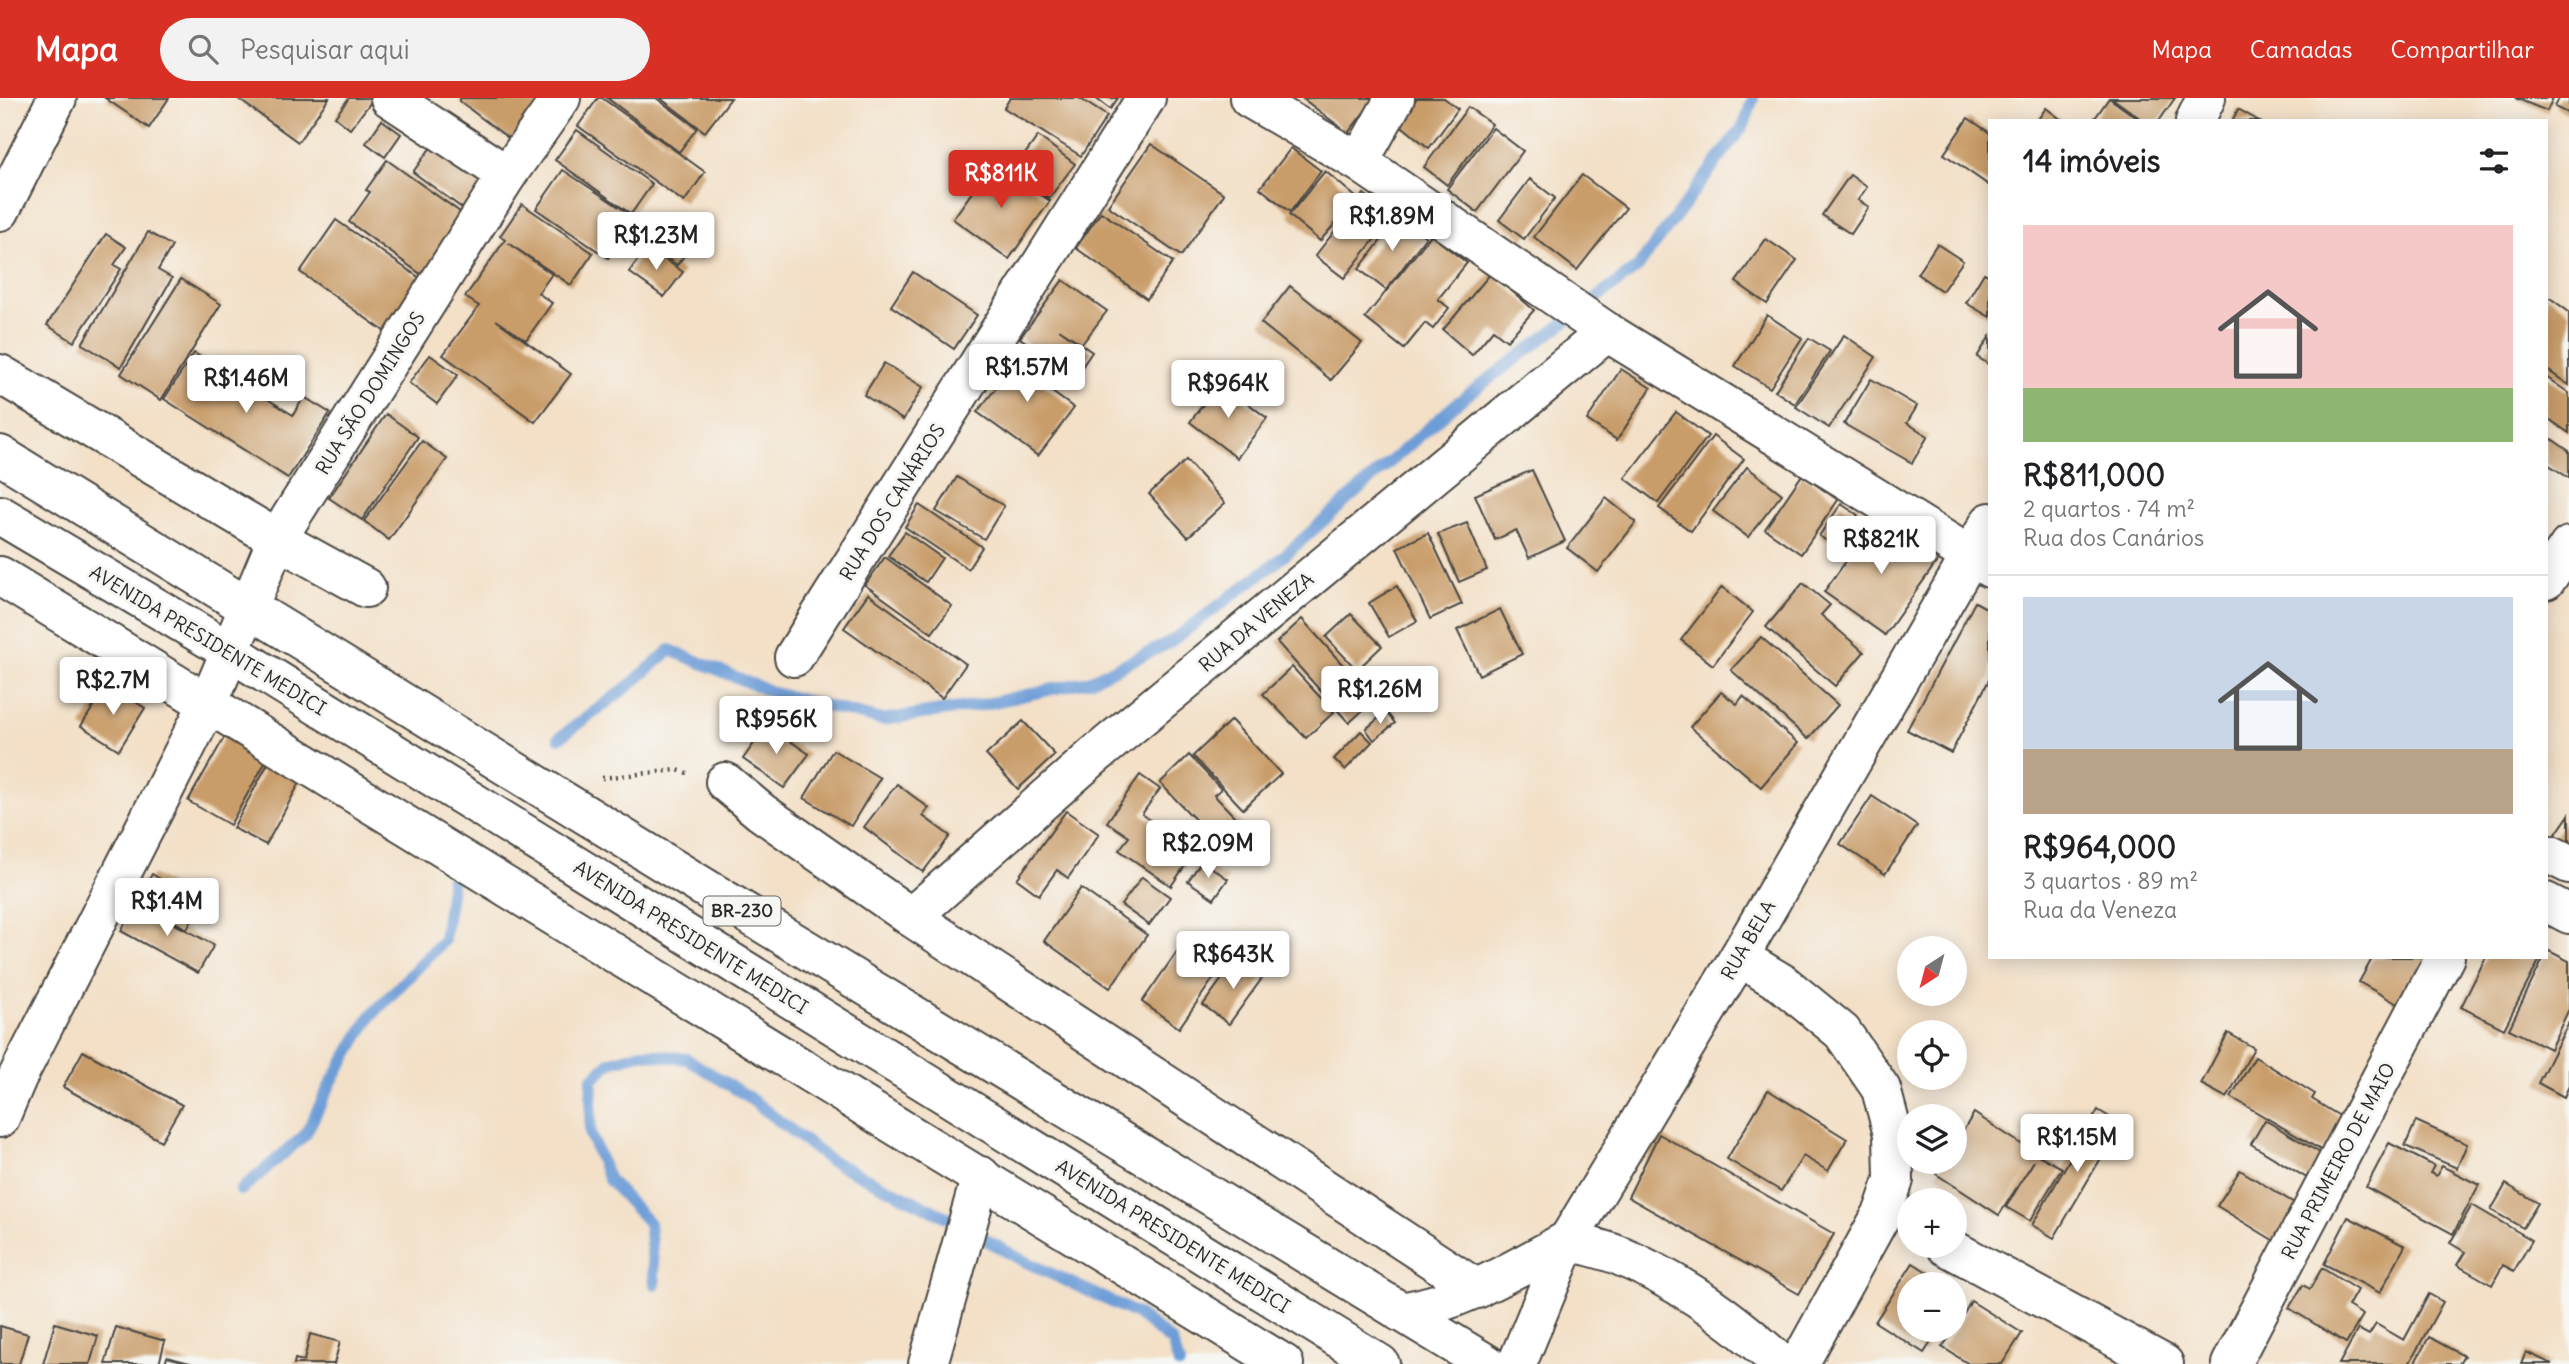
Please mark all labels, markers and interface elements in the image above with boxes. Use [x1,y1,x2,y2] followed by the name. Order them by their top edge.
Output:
[160,18,650,81] search box
[35,28,118,70] text: Mapa
[184,30,222,68] icon: search
[240,33,410,66] text: Pesquisar aqui
[2151,34,2212,64] text: Mapa
[2250,34,2353,64] text: Camadas
[2391,34,2534,64] text: Compartilhar
[2023,142,2160,180] text: 14 imóveis
[2475,142,2513,180] icon: filters
[944,150,1058,210] pin: R$811K
[964,158,1038,187] text: R$811K
[1327,194,1457,253] pin: R$1.89M
[1349,201,1435,230] text: R$1.89M
[591,212,721,272] pin: R$1.23M
[613,220,699,249] text: R$1.23M
[2205,271,2331,397] icon: home
[309,306,430,479] street label: RUA SÃO DOMINGOS
[962,344,1092,404] pin: R$1.57M
[985,352,1069,381] text: R$1.57M
[181,356,311,415] pin: R$1.46M
[1171,360,1285,420] pin: R$964K
[203,363,289,392] text: R$1.46M
[1187,368,1269,397] text: R$964K
[834,419,950,585] street label: RUA DOS CANÁRIOS
[2023,456,2165,494] text: R$811,000
[2023,494,2195,523] text: 2 quartos · 74 m²
[1824,517,1938,576] pin: R$821K
[2023,523,2204,552] text: Rua dos Canários
[1843,524,1919,553] text: R$821K
[85,560,331,720] street label: AVENIDA PRESIDENTE MEDICI
[1194,567,1318,677] street label: RUA DA VENEZA
[2205,643,2331,769] icon: home
[56,658,170,717] pin: R$2.7M
[76,665,150,694] text: R$2.7M
[1315,666,1445,726] pin: R$1.26M
[1337,674,1423,703] text: R$1.26M
[719,696,833,756] pin: R$956K
[735,704,817,733] text: R$956K
[1143,820,1273,880] pin: R$2.09M
[1162,828,1254,857] text: R$2.09M
[2023,828,2176,866] text: R$964,000
[570,855,812,1019] street label: AVENIDA PRESIDENTE MEDICI
[2023,866,2198,895] text: 3 quartos · 89 m²
[110,878,224,938] pin: R$1.4M
[131,886,203,915] text: R$1.4M
[2023,895,2177,924] text: Rua da Veneza
[704,896,780,926] road number: BR-230
[1716,896,1780,984] street label: RUA BELA
[1176,932,1290,991] pin: R$643K
[1897,936,1967,1006] north arrow
[1897,936,1967,1342] map controls
[1192,939,1274,968] text: R$643K
[1897,1020,1967,1090] button: locate
[2276,1059,2400,1263] street label: RUA PRIMEIRO DE MAIO
[1897,1104,1967,1174] button: layers
[2012,1114,2142,1174] pin: R$1.15M
[2037,1122,2117,1151] text: R$1.15M
[1052,1154,1294,1318] street label: AVENIDA PRESIDENTE MEDICI
[1897,1188,1967,1258] button: +
[1897,1272,1967,1342] button: −

